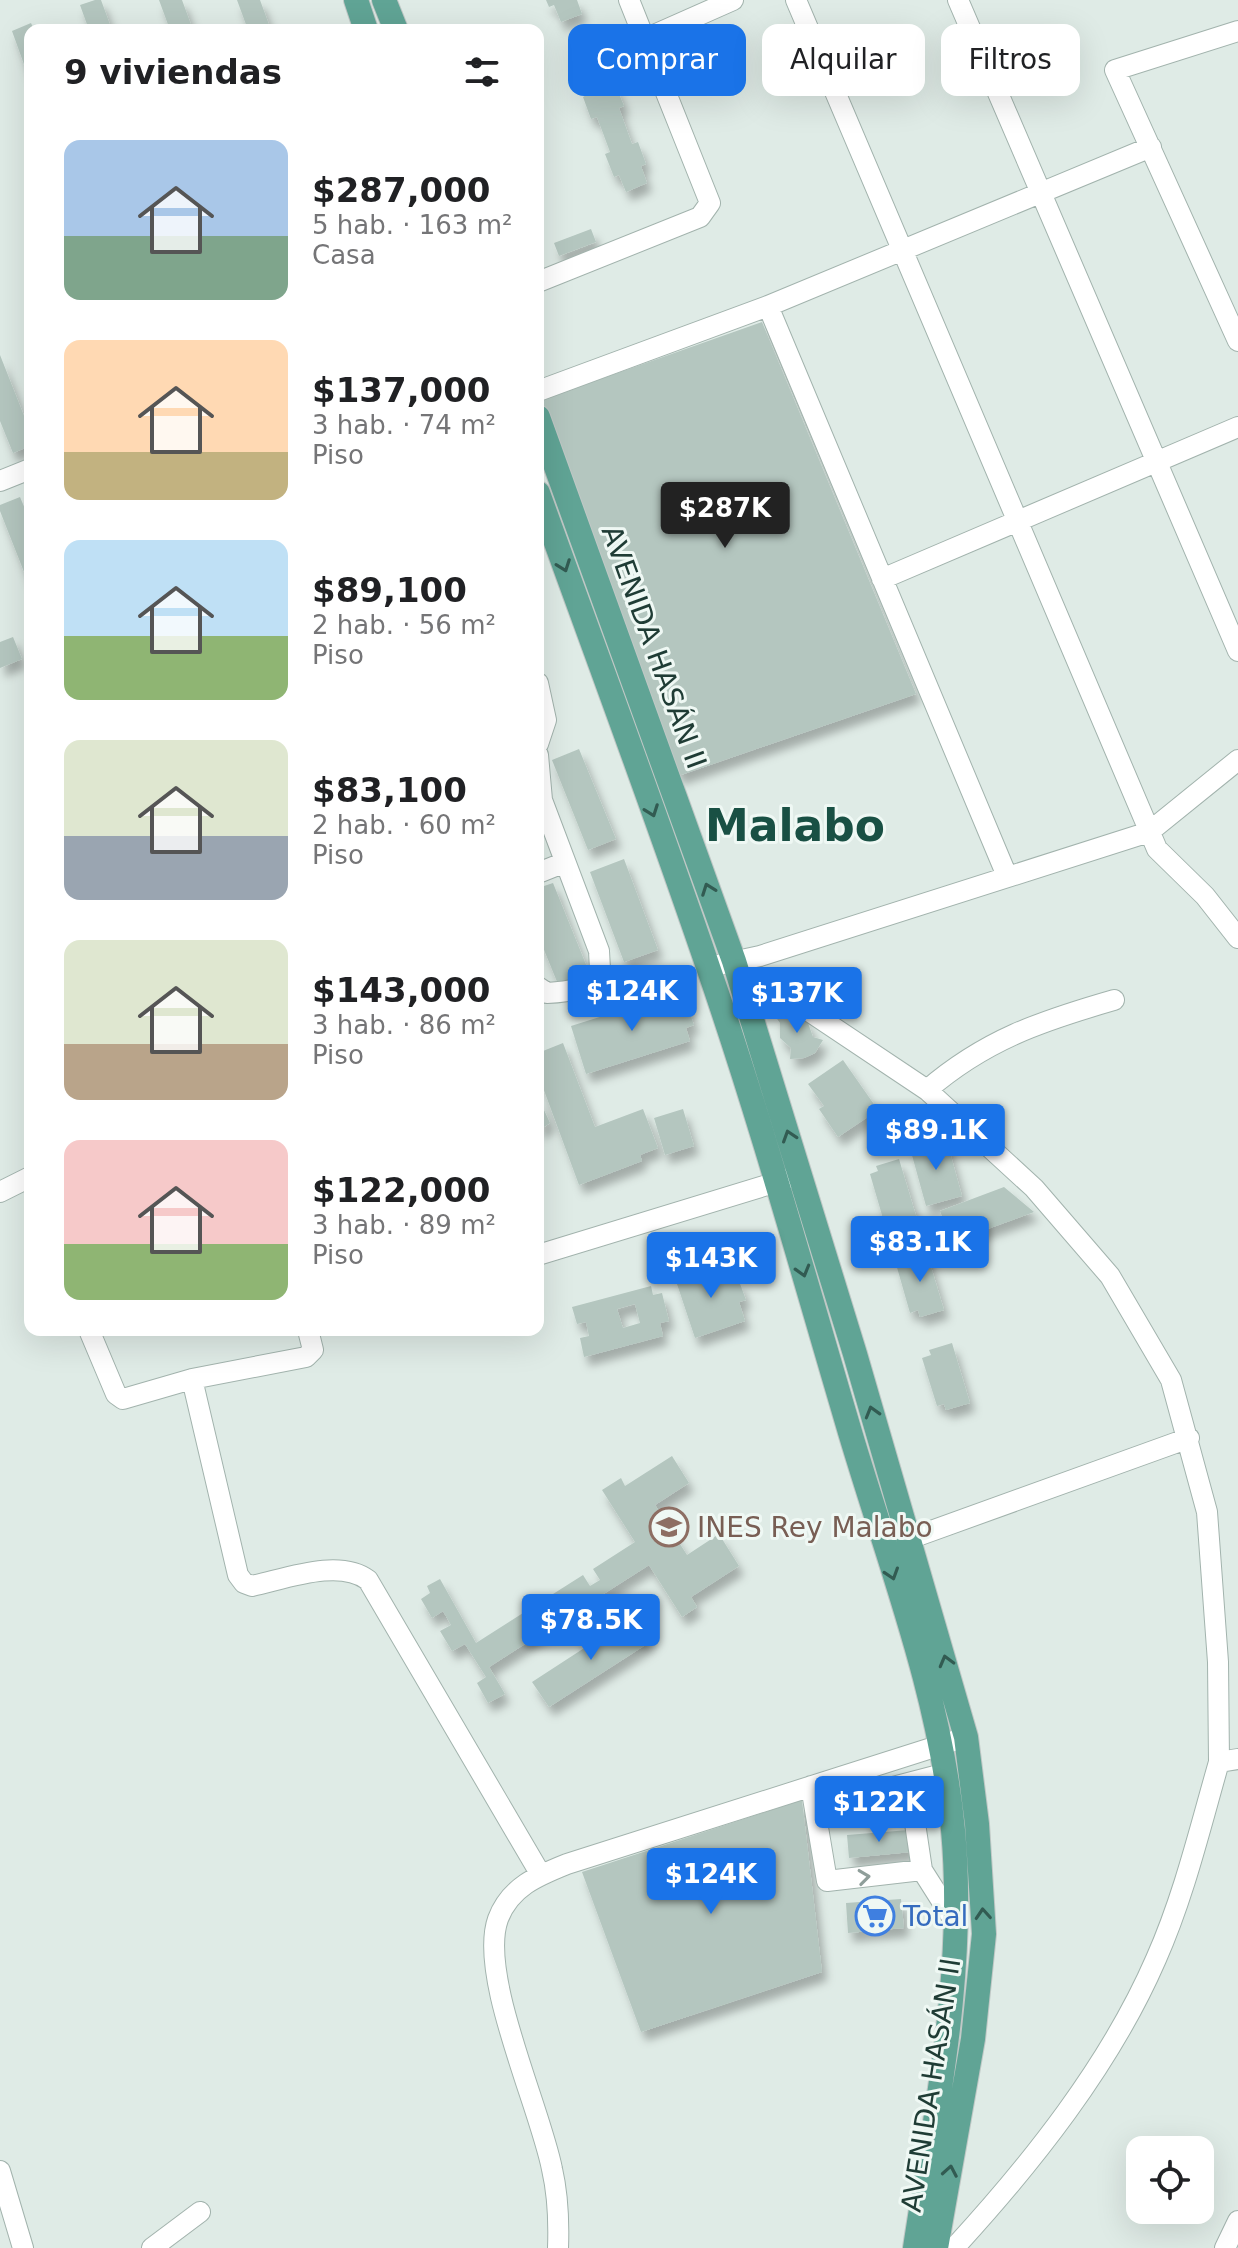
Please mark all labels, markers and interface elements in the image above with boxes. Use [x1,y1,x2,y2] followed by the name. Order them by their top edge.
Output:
[568,24,746,96] chip: Comprar
[762,24,925,96] chip: Alquilar
[941,24,1080,96] chip: Filtros
[460,50,504,94] icon: filters
[64,52,282,92] text: 9 viviendas
[312,170,491,210] text: $287,000
[128,172,224,268] icon: home
[312,210,512,240] text: 5 hab. · 163 m²
[312,240,376,270] text: Casa
[312,370,491,410] text: $137,000
[128,372,224,468] icon: home
[312,410,496,440] text: 3 hab. · 74 m²
[312,440,364,470] text: Piso
[669,482,781,550] pin: $287K
[679,493,771,523] text: $287K
[595,520,714,773] street label: AVENIDA HASÁN II
[555,559,571,573] one-way arrow
[312,570,467,610] text: $89,100
[128,572,224,668] icon: home
[312,610,496,640] text: 2 hab. · 56 m²
[312,640,364,670] text: Piso
[312,770,467,810] text: $83,100
[128,772,224,868] icon: home
[705,800,885,851] district label: Malabo
[643,803,659,817] one-way arrow
[312,810,496,840] text: 2 hab. · 60 m²
[312,840,364,870] text: Piso
[701,883,718,897] one-way arrow
[576,965,688,1033] pin: $124K
[741,967,853,1035] pin: $137K
[312,970,491,1010] text: $143,000
[128,972,224,1068] icon: home
[586,976,678,1006] text: $124K
[751,978,843,1008] text: $137K
[312,1010,496,1040] text: 3 hab. · 86 m²
[312,1040,364,1070] text: Piso
[871,1104,1001,1172] pin: $89.1K
[885,1115,987,1145] text: $89.1K
[782,1130,798,1144] one-way arrow
[312,1170,491,1210] text: $122,000
[128,1172,224,1268] icon: home
[312,1210,496,1240] text: 3 hab. · 89 m²
[855,1216,985,1284] pin: $83.1K
[869,1227,971,1257] text: $83.1K
[655,1232,767,1300] pin: $143K
[312,1240,364,1270] text: Piso
[665,1243,757,1273] text: $143K
[794,1263,811,1277] one-way arrow
[865,1406,881,1420] one-way arrow
[648,1506,690,1548] school or university icon: INES Rey Malabo
[697,1511,933,1544] place label: INES Rey Malabo
[883,1566,899,1580] one-way arrow
[526,1594,656,1662] pin: $78.5K
[540,1605,642,1635] text: $78.5K
[938,1655,955,1669] one-way arrow
[823,1776,935,1844] pin: $122K
[833,1787,925,1817] text: $122K
[655,1848,767,1916] pin: $124K
[665,1859,757,1889] text: $124K
[858,1868,871,1885] one-way arrow
[854,1895,896,1937] supermarket icon: Total
[902,1900,968,1933] place label: Total
[975,1907,992,1920] one-way arrow
[894,1956,967,2214] street label: AVENIDA HASÁN II
[1126,2136,1214,2224] map controls
[1126,2136,1214,2224] button: locate
[940,2164,957,2178] one-way arrow

